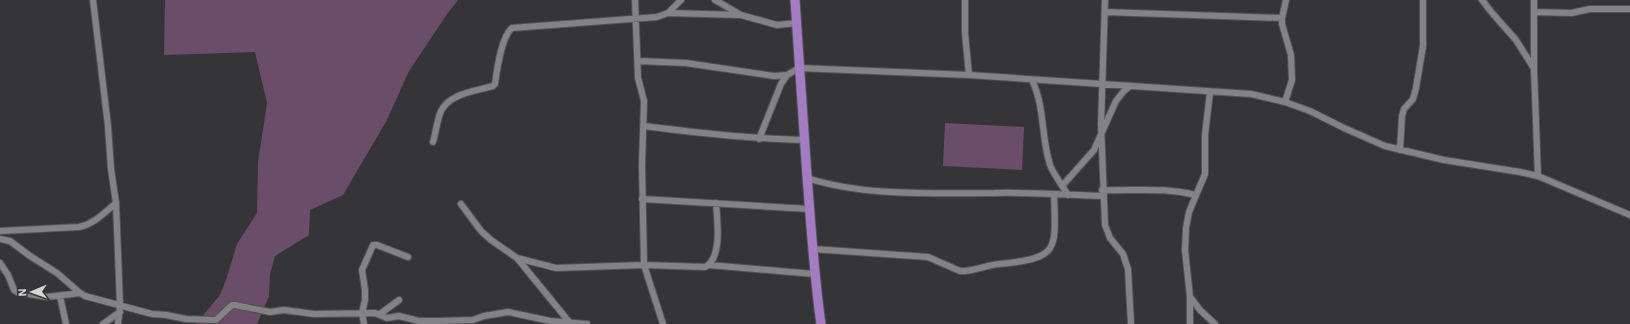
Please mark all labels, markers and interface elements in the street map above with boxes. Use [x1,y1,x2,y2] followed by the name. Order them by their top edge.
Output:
[12,272,52,312] north arrow
[15,288,29,297] text: N

